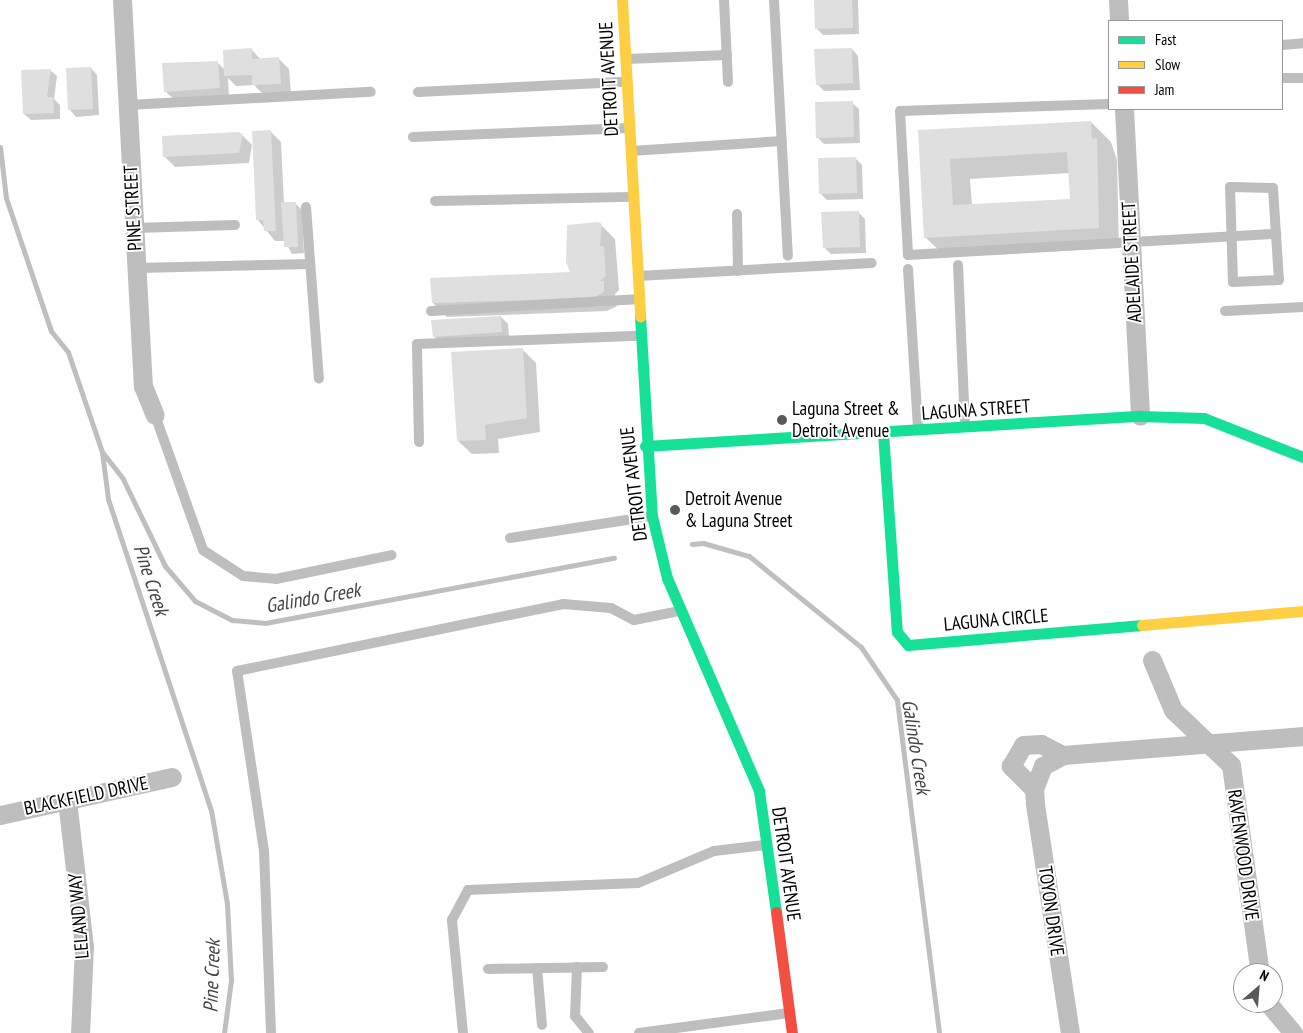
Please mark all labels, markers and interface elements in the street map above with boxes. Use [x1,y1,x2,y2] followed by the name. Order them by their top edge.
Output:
[595,20,623,138] street label: DETROIT AVENUE
[1108,20,1283,110] legend
[1155,30,1176,49] text: Fast
[1155,55,1180,74] text: Slow
[1155,80,1174,99] text: Jam
[119,164,147,252] street label: PINE STREET
[1117,201,1147,323] street label: ADELAIDE STREET
[921,395,1031,425] street label: LAGUNA STREET
[792,398,899,442] place label: Laguna Street & Detroit Avenue
[776,414,788,426] marker: Laguna Street & Detroit Avenue
[616,425,652,543] street label: DETROIT AVENUE
[685,488,792,532] place label: Detroit Avenue & Laguna Street
[669,504,681,516] marker: Detroit Avenue & Laguna Street
[128,542,174,618] water label: Pine Creek
[264,578,362,618] water label: Galindo Creek
[942,604,1050,636] street label: LAGUNA CIRCLE
[897,698,935,796] water label: Galindo Creek
[22,772,150,820] street label: BLACKFIELD DRIVE
[1223,788,1263,922] street label: RAVENWOOD DRIVE
[767,805,805,923] street label: DETROIT AVENUE
[1033,864,1069,958] street label: TOYON DRIVE
[64,872,94,960] street label: LELAND WAY
[199,939,225,1013] water label: Pine Creek
[1233,963,1283,1013] north arrow
[1257,966,1272,985] text: N

